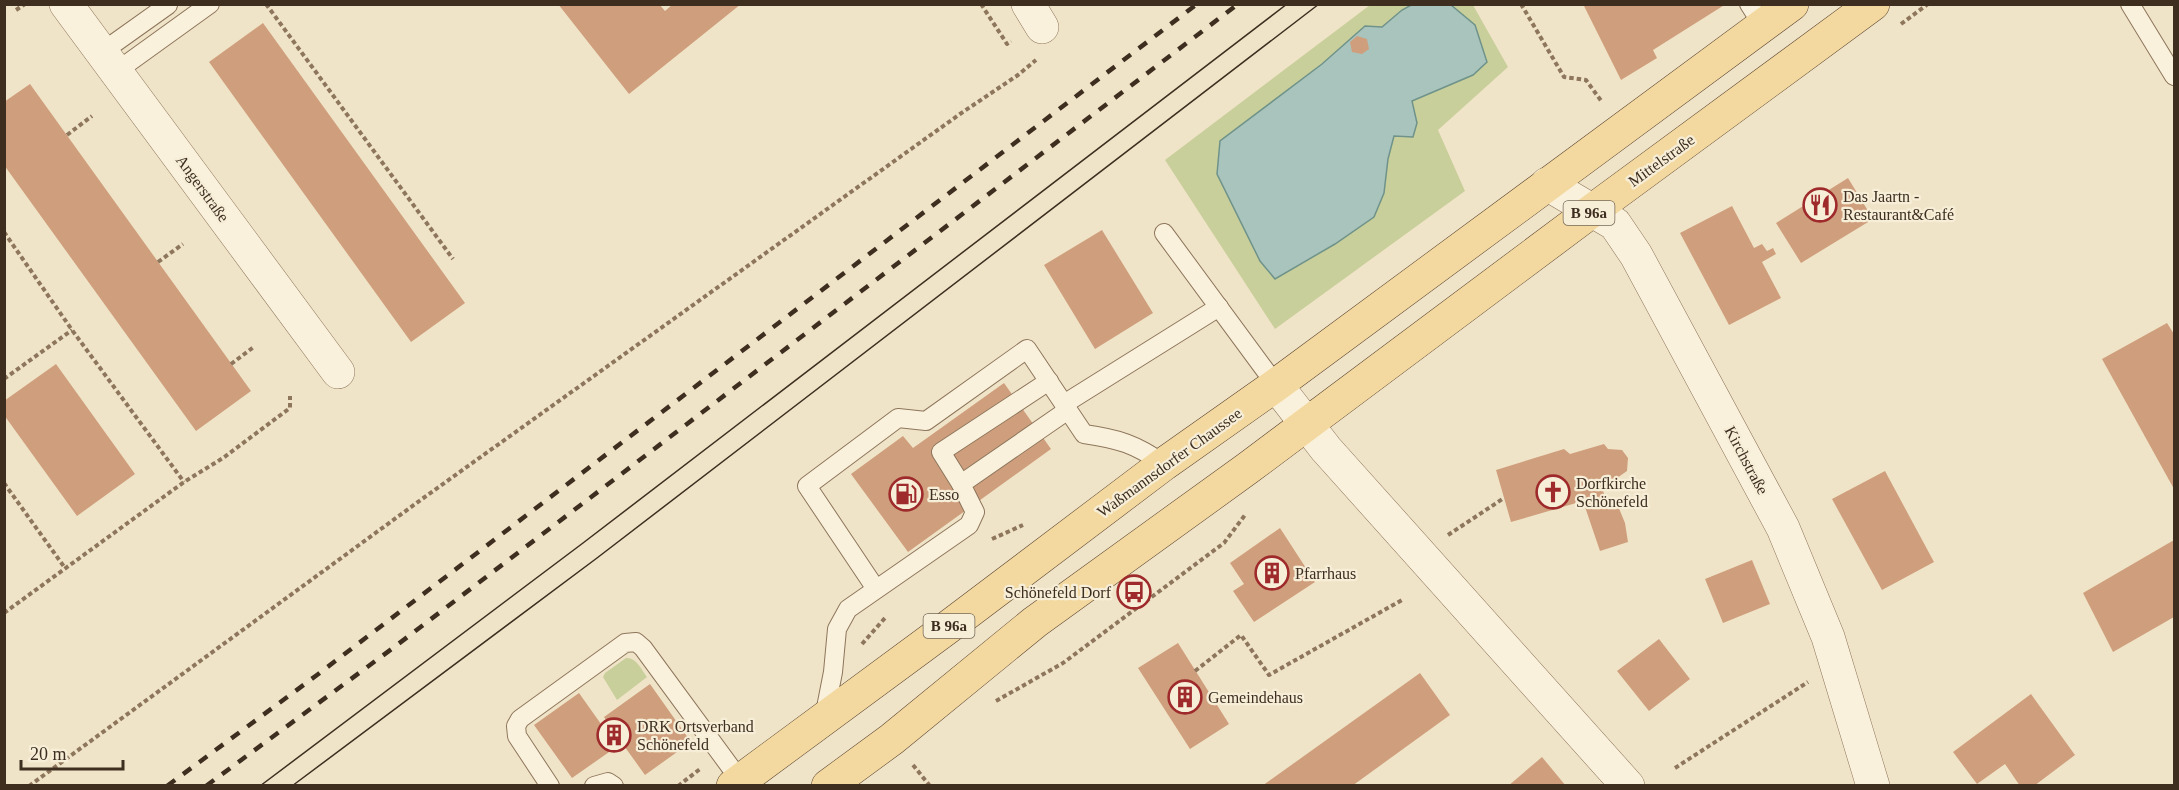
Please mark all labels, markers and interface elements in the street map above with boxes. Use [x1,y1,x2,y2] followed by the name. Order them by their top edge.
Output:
[1625,131,1698,190] street label: Mittelstraße
[172,152,232,226] street label: Angerstraße
[1802,187,1838,223] restaurant icon: Das Jaartn - Restaurant&Café
[1843,188,1954,223] place label: Das Jaartn - Restaurant&Café
[1564,201,1614,225] road number: B 96a
[1094,404,1245,520] street label: Waßmannsdorfer Chaussee
[1722,423,1772,497] street label: Kirchstraße
[1535,474,1571,510] church icon: Dorfkirche Schönefeld
[1576,475,1648,510] place label: Dorfkirche Schönefeld
[888,476,924,512] fuel station icon: Esso
[929,486,959,503] place label: Esso
[1254,555,1290,591] building icon: Pfarrhaus
[1295,565,1356,582] place label: Pfarrhaus
[1116,574,1152,610] bus stop icon: Schönefeld Dorf
[1005,584,1112,601] place label: Schönefeld Dorf
[924,614,974,638] road number: B 96a
[1167,679,1203,715] building icon: Gemeindehaus
[1208,689,1303,706] place label: Gemeindehaus
[596,717,632,753] building icon: DRK Ortsverband Schönefeld
[637,718,754,753] place label: DRK Ortsverband Schönefeld
[21,733,123,771] scale bar
[30,744,67,764] text: 20 m

